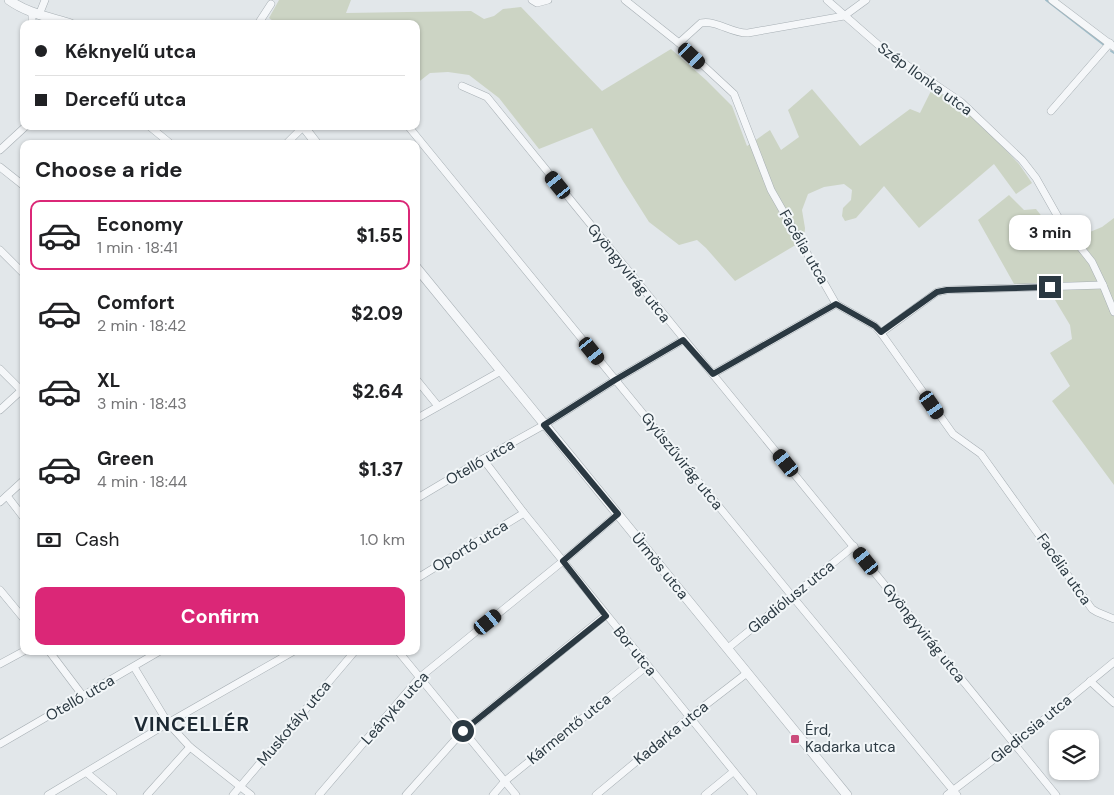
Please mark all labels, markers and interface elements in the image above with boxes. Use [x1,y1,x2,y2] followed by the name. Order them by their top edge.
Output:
[874,38,976,120] street label: Szép Ilonka utca
[65,39,196,64] text: Kéknyelű utca
[675,40,708,72] car
[65,87,186,112] text: Dercefű utca
[35,155,183,184] text: Choose a ride
[542,169,573,201] car
[775,206,833,288] street label: Facélia utca
[97,212,184,237] text: Economy
[37,213,82,258] icon: car
[1009,214,1091,250] callout: 3 min
[583,219,675,327] street label: Gyöngyvirág utca
[1029,222,1071,243] text: 3 min
[356,223,403,248] text: $1.55
[97,237,178,258] text: 1 min · 18:41
[1039,276,1061,298] route end
[97,290,175,315] text: Comfort
[37,291,82,336] icon: car
[351,301,403,326] text: $2.09
[97,315,186,336] text: 2 min · 18:42
[576,335,607,367] car
[97,368,120,393] text: XL
[37,369,82,414] icon: car
[352,379,403,404] text: $2.64
[917,388,946,422] car
[97,393,187,414] text: 3 min · 18:43
[637,408,727,514] street label: Gyűszűvirág utca
[442,434,518,490] street label: Otelló utca
[97,446,154,471] text: Green
[37,447,82,492] icon: car
[770,447,801,479] car
[358,457,403,482] text: $1.37
[97,471,187,492] text: 4 min · 18:44
[428,516,512,576] street label: Oportó utca
[35,526,63,554] icon: cash
[75,527,119,552] text: Cash
[360,529,405,550] text: 1.0 km
[627,529,693,603] street label: Ürmös utca
[1032,529,1096,609] street label: Facélia utca
[850,545,881,577] car
[743,556,839,638] street label: Gladiólusz utca
[878,579,970,687] street label: Gyöngyvirág utca
[35,587,405,645] button: Confirm
[471,607,504,637] car
[609,622,661,680] street label: Bor utca
[357,667,433,749] street label: Leányka utca
[42,670,118,726] street label: Otelló utca
[253,676,335,770] street label: Muskotály utca
[523,689,615,769] street label: Kármentő utca
[986,690,1076,768] street label: Gledicsia utca
[630,697,712,769] street label: Kadarka utca
[134,711,250,737] district label: VINCELLÉR
[452,720,474,742] route start
[805,720,895,757] place label: Érd, Kadarka utca
[1049,730,1099,780] map controls
[1049,730,1099,780] button: layers
[789,733,801,745] marker: Érd, Kadarka utca

